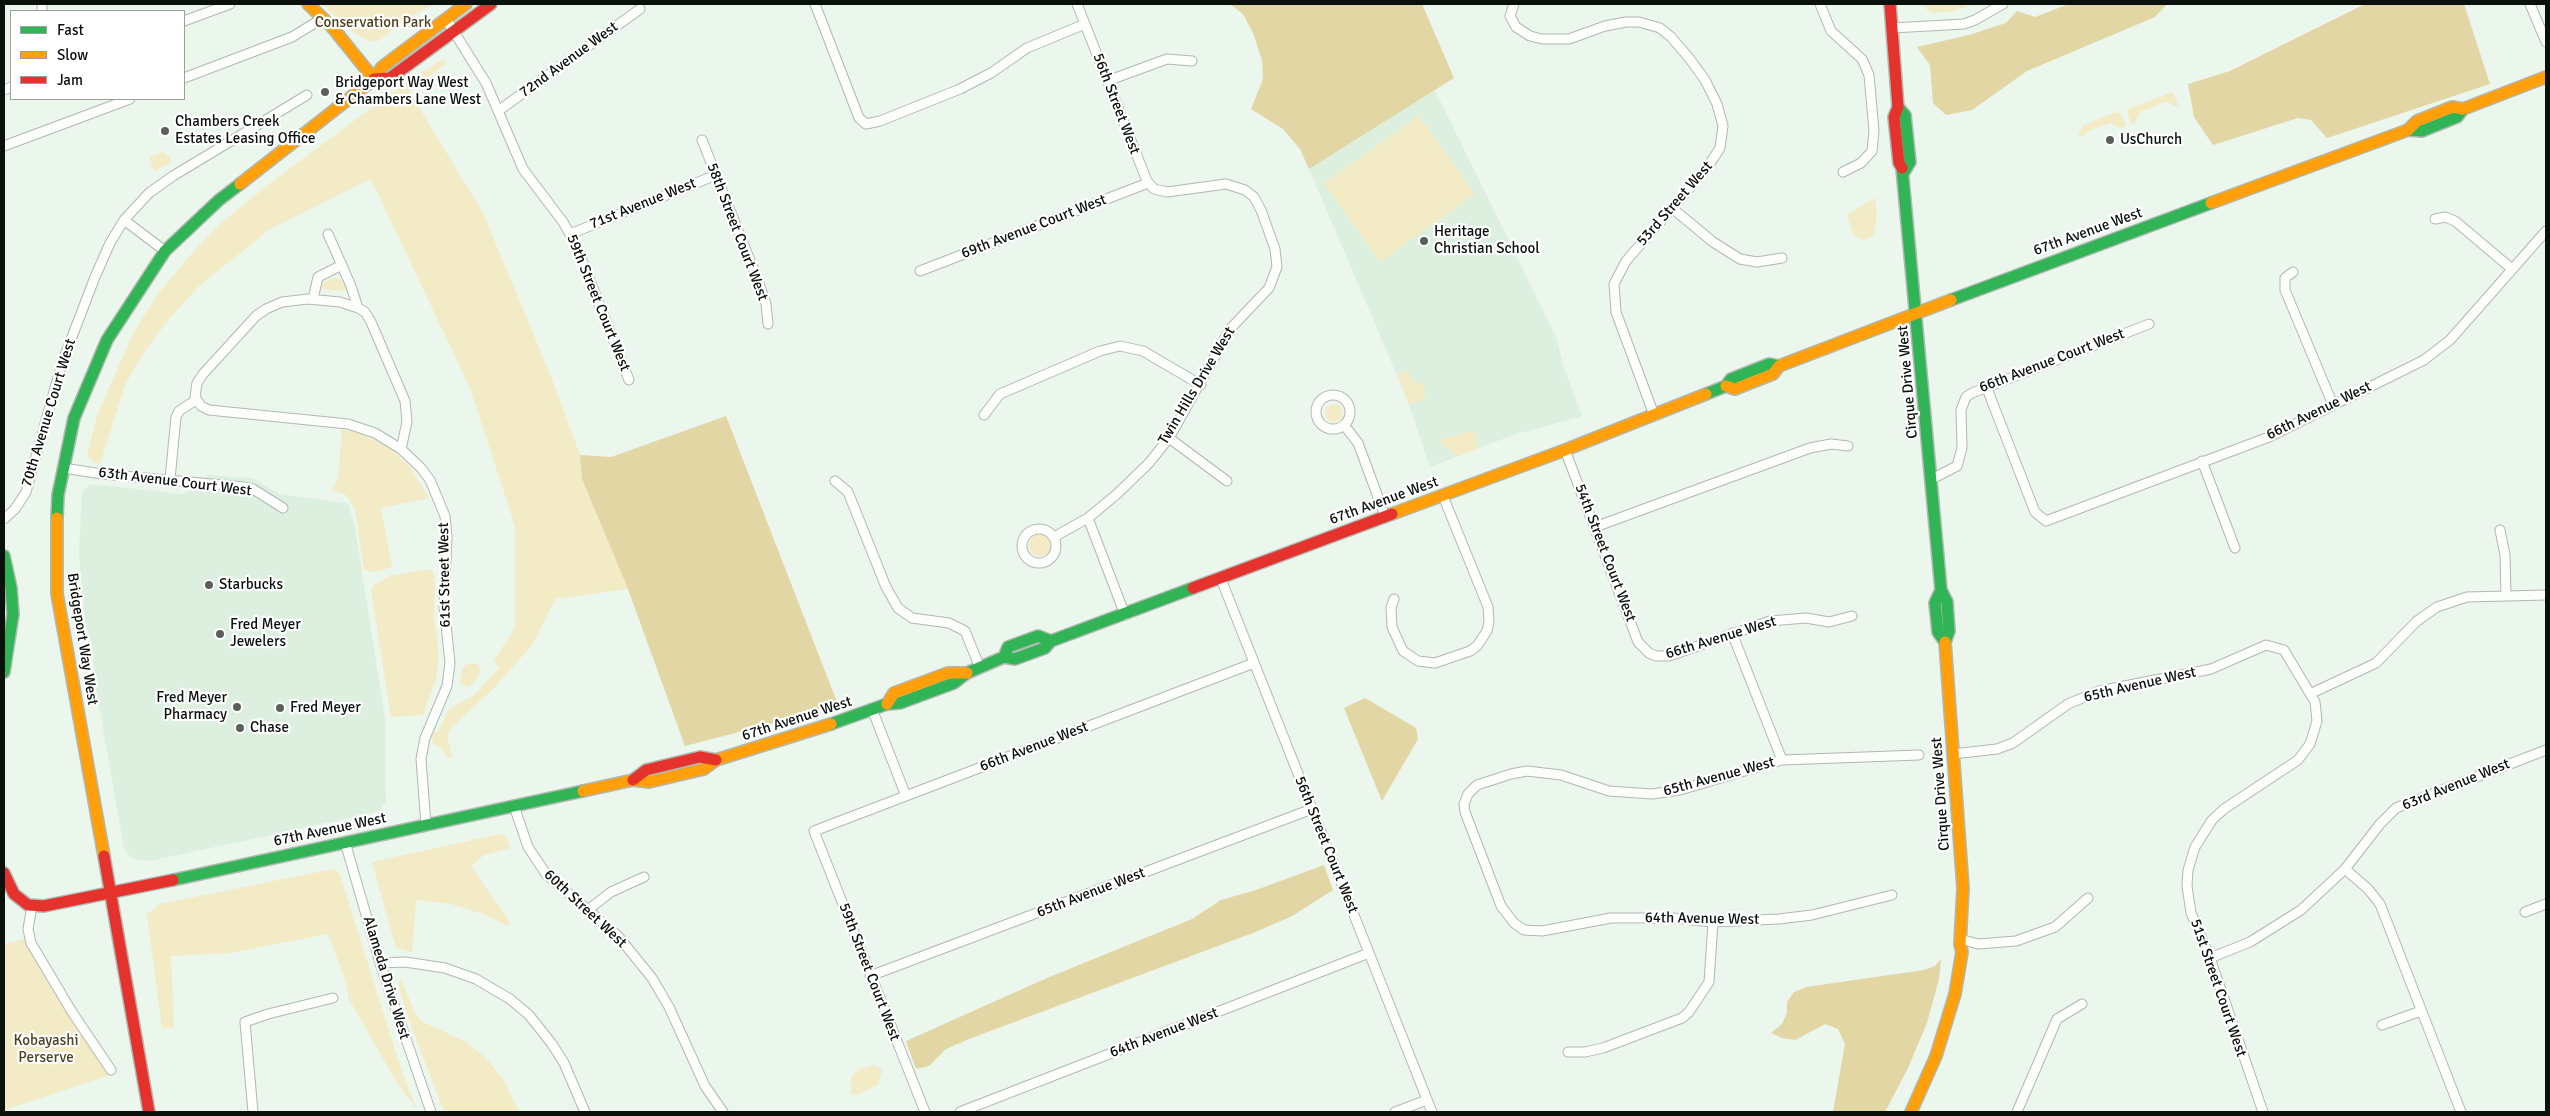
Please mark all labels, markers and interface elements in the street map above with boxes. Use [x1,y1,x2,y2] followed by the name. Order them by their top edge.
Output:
[10,10,185,100] legend
[315,14,431,32] park label: Conservation Park
[516,18,622,102] street label: 72nd Avenue West
[57,21,84,39] text: Fast
[57,46,88,64] text: Slow
[1088,51,1144,157] street label: 56th Street West
[57,71,83,89] text: Jam
[335,74,481,109] place label: Bridgeport Way West & Chambers Lane West
[319,86,331,98] marker: Bridgeport Way West & Chambers Lane West
[175,113,316,148] place label: Chambers Creek Estates Leasing Office
[159,125,171,137] marker: Chambers Creek Estates Leasing Office
[2120,131,2182,149] place label: UsChurch
[2104,134,2116,146] marker: UsChurch
[1633,158,1717,250] street label: 53rd Street West
[702,161,772,303] street label: 58th Street Court West
[587,174,699,234] street label: 71st Avenue West
[959,191,1109,263] street label: 69th Avenue Court West
[2031,204,2145,260] street label: 67th Avenue West
[1434,223,1540,258] place label: Heritage Christian School
[562,232,634,374] street label: 59th Street Court West
[1418,235,1430,247] marker: Heritage Christian School
[1155,324,1239,448] street label: Twin Hills Drive West
[1894,325,1922,439] street label: Cirque Drive West
[1977,325,2127,397] street label: 66th Avenue Court West
[18,337,80,489] street label: 70th Avenue Court West
[2264,378,2374,444] street label: 66th Avenue West
[98,464,252,500] street label: 63th Avenue Court West
[1327,473,1441,529] street label: 67th Avenue West
[1570,482,1640,624] street label: 54th Street Court West
[435,522,455,628] street label: 61st Street West
[63,572,101,706] street label: Bridgeport Way West
[219,576,283,594] place label: Starbucks
[203,579,215,591] marker: Starbucks
[1664,613,1778,663] street label: 66th Avenue West
[230,616,301,651] place label: Fred Meyer Jewelers
[214,628,226,640] marker: Fred Meyer Jewelers
[2082,663,2198,707] street label: 65th Avenue West
[156,689,227,724] place label: Fred Meyer Pharmacy
[740,693,854,745] street label: 67th Avenue West
[290,699,361,717] place label: Fred Meyer
[231,701,243,713] marker: Fred Meyer Pharmacy
[274,702,286,714] marker: Fred Meyer
[977,718,1091,776] street label: 66th Avenue West
[250,719,289,737] place label: Chase
[234,722,246,734] marker: Chase
[1928,737,1954,851] street label: Cirque Drive West
[1661,753,1777,801] street label: 65th Avenue West
[2400,755,2512,815] street label: 63rd Avenue West
[1290,774,1362,916] street label: 56th Street Court West
[272,809,388,851] street label: 67th Avenue West
[1034,864,1148,922] street label: 65th Avenue West
[540,866,630,952] street label: 60th Street West
[834,901,904,1043] street label: 59th Street Court West
[1645,909,1759,929] street label: 64th Avenue West
[359,914,413,1042] street label: Alameda Drive West
[2186,917,2250,1059] street label: 51st Street Court West
[1107,1004,1221,1062] street label: 64th Avenue West
[13,1032,79,1067] park label: Kobayashi Perserve

